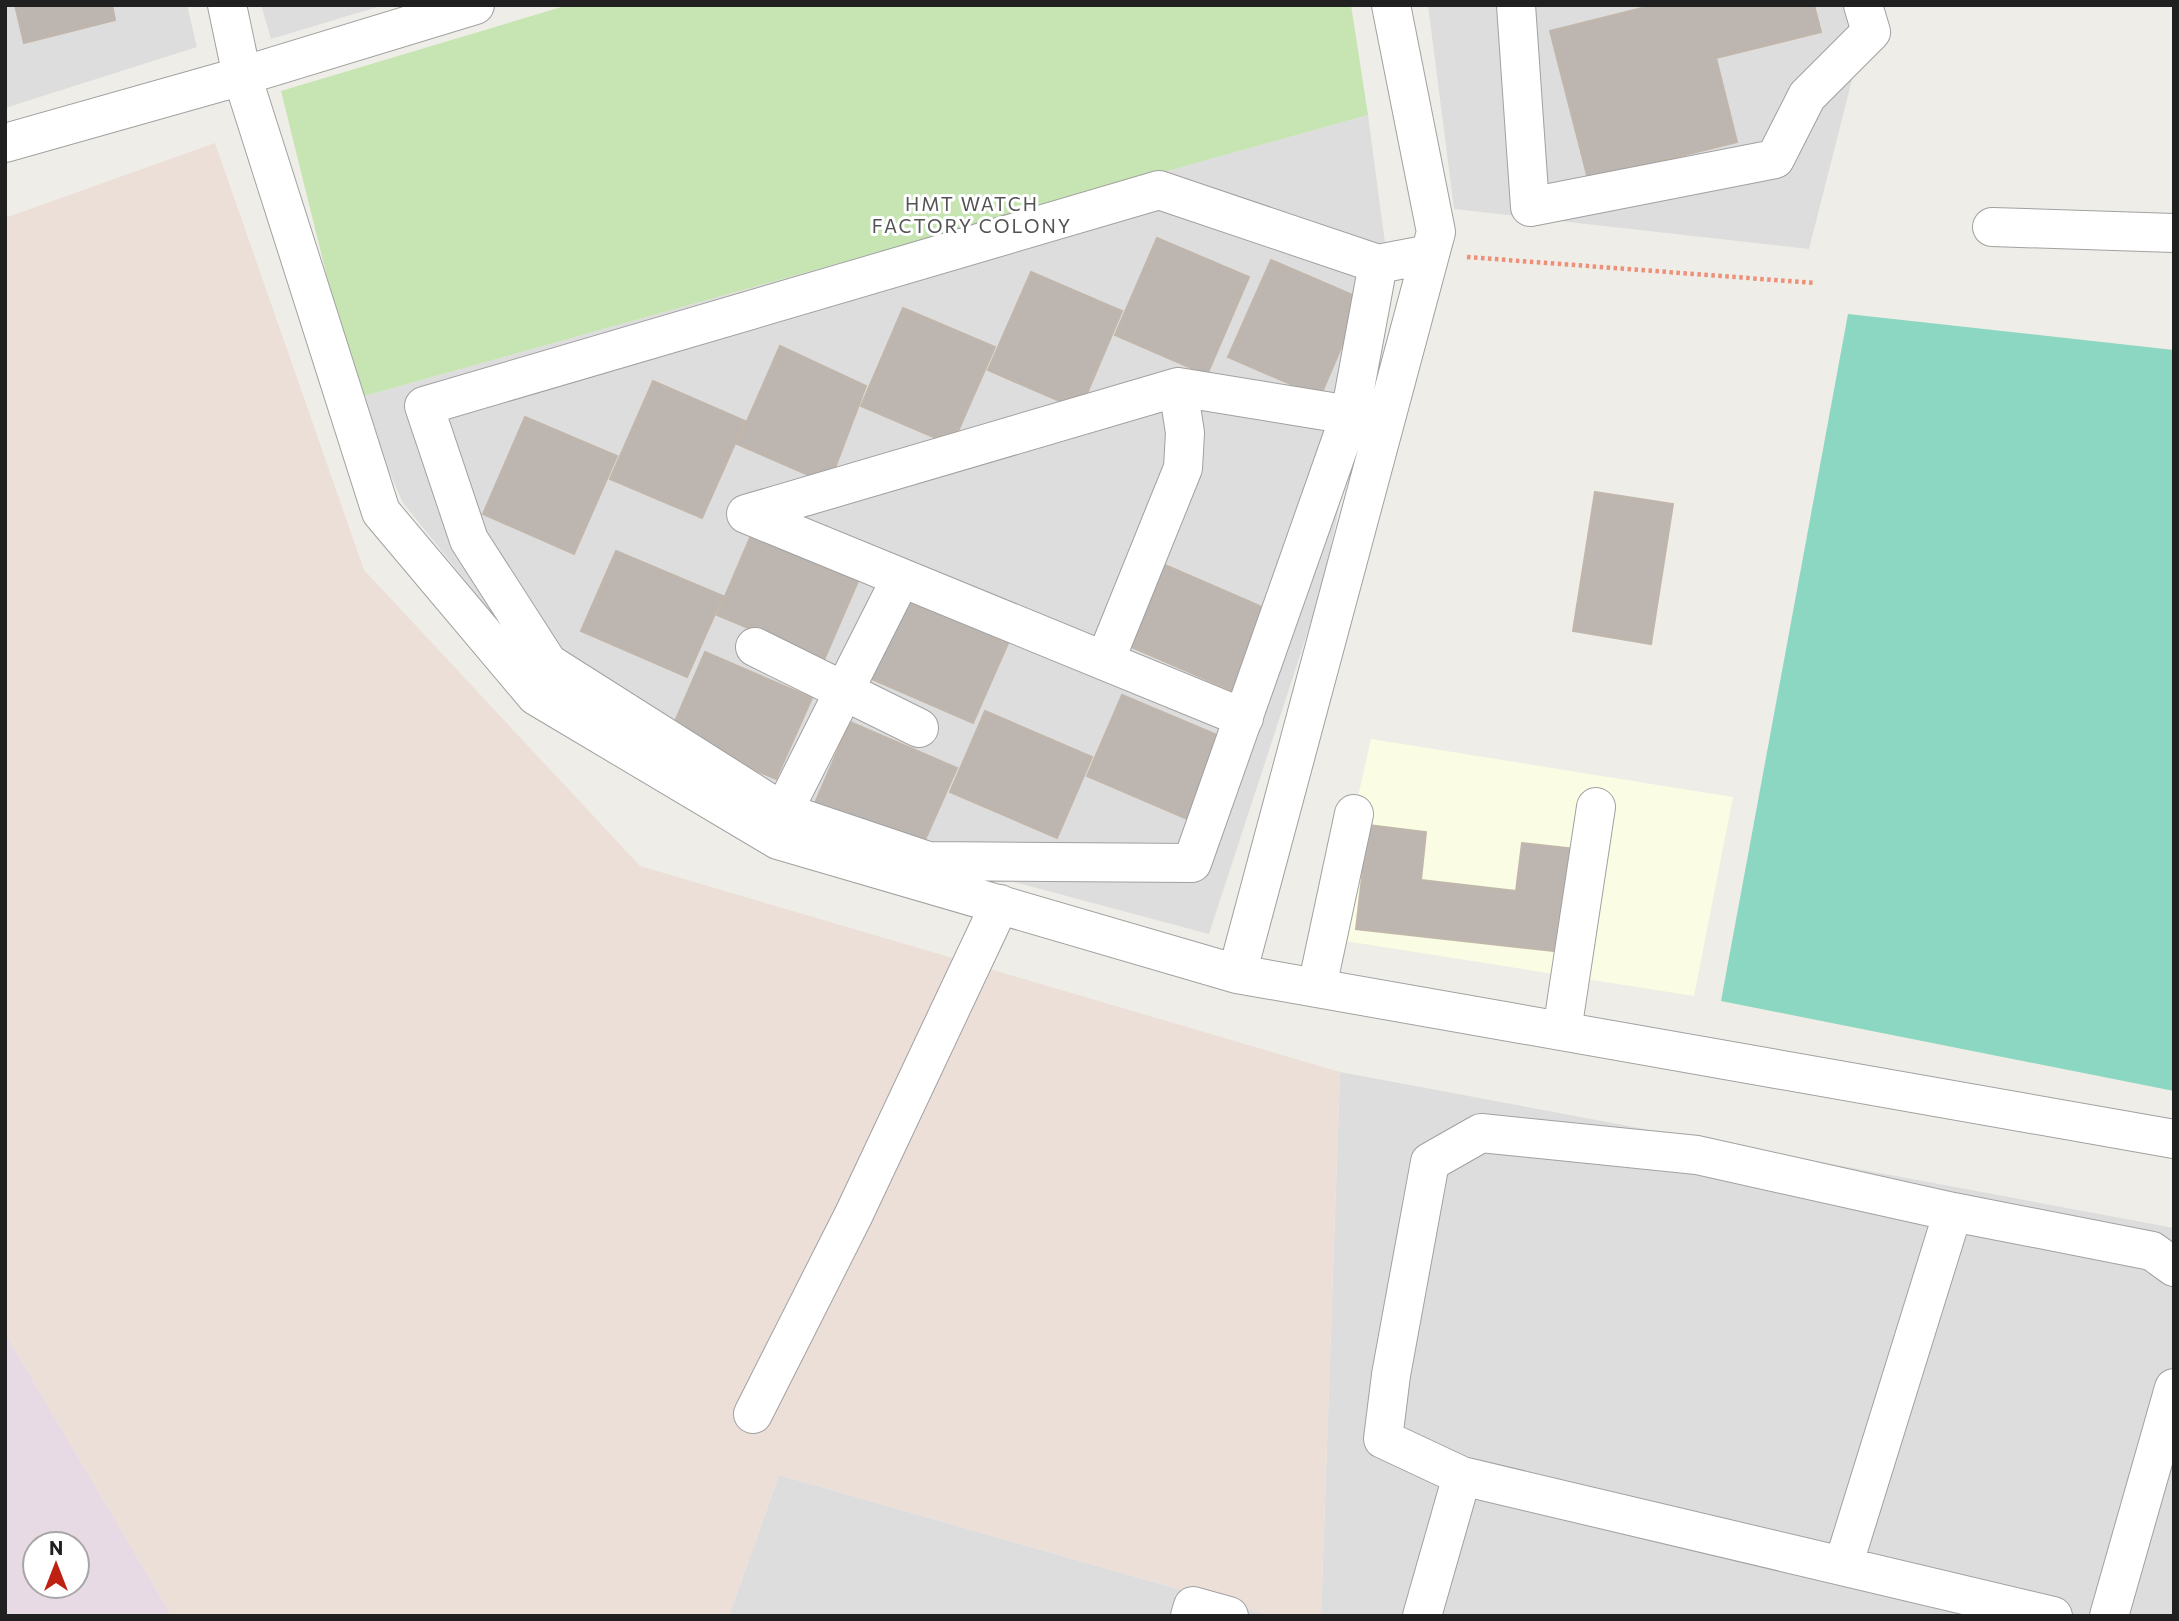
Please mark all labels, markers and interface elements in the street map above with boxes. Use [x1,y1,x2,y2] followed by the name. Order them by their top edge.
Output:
[872,192,1072,237] district label: HMT WATCH FACTORY COLONY
[21,1530,91,1600] north arrow
[49,1536,63,1559] text: N

